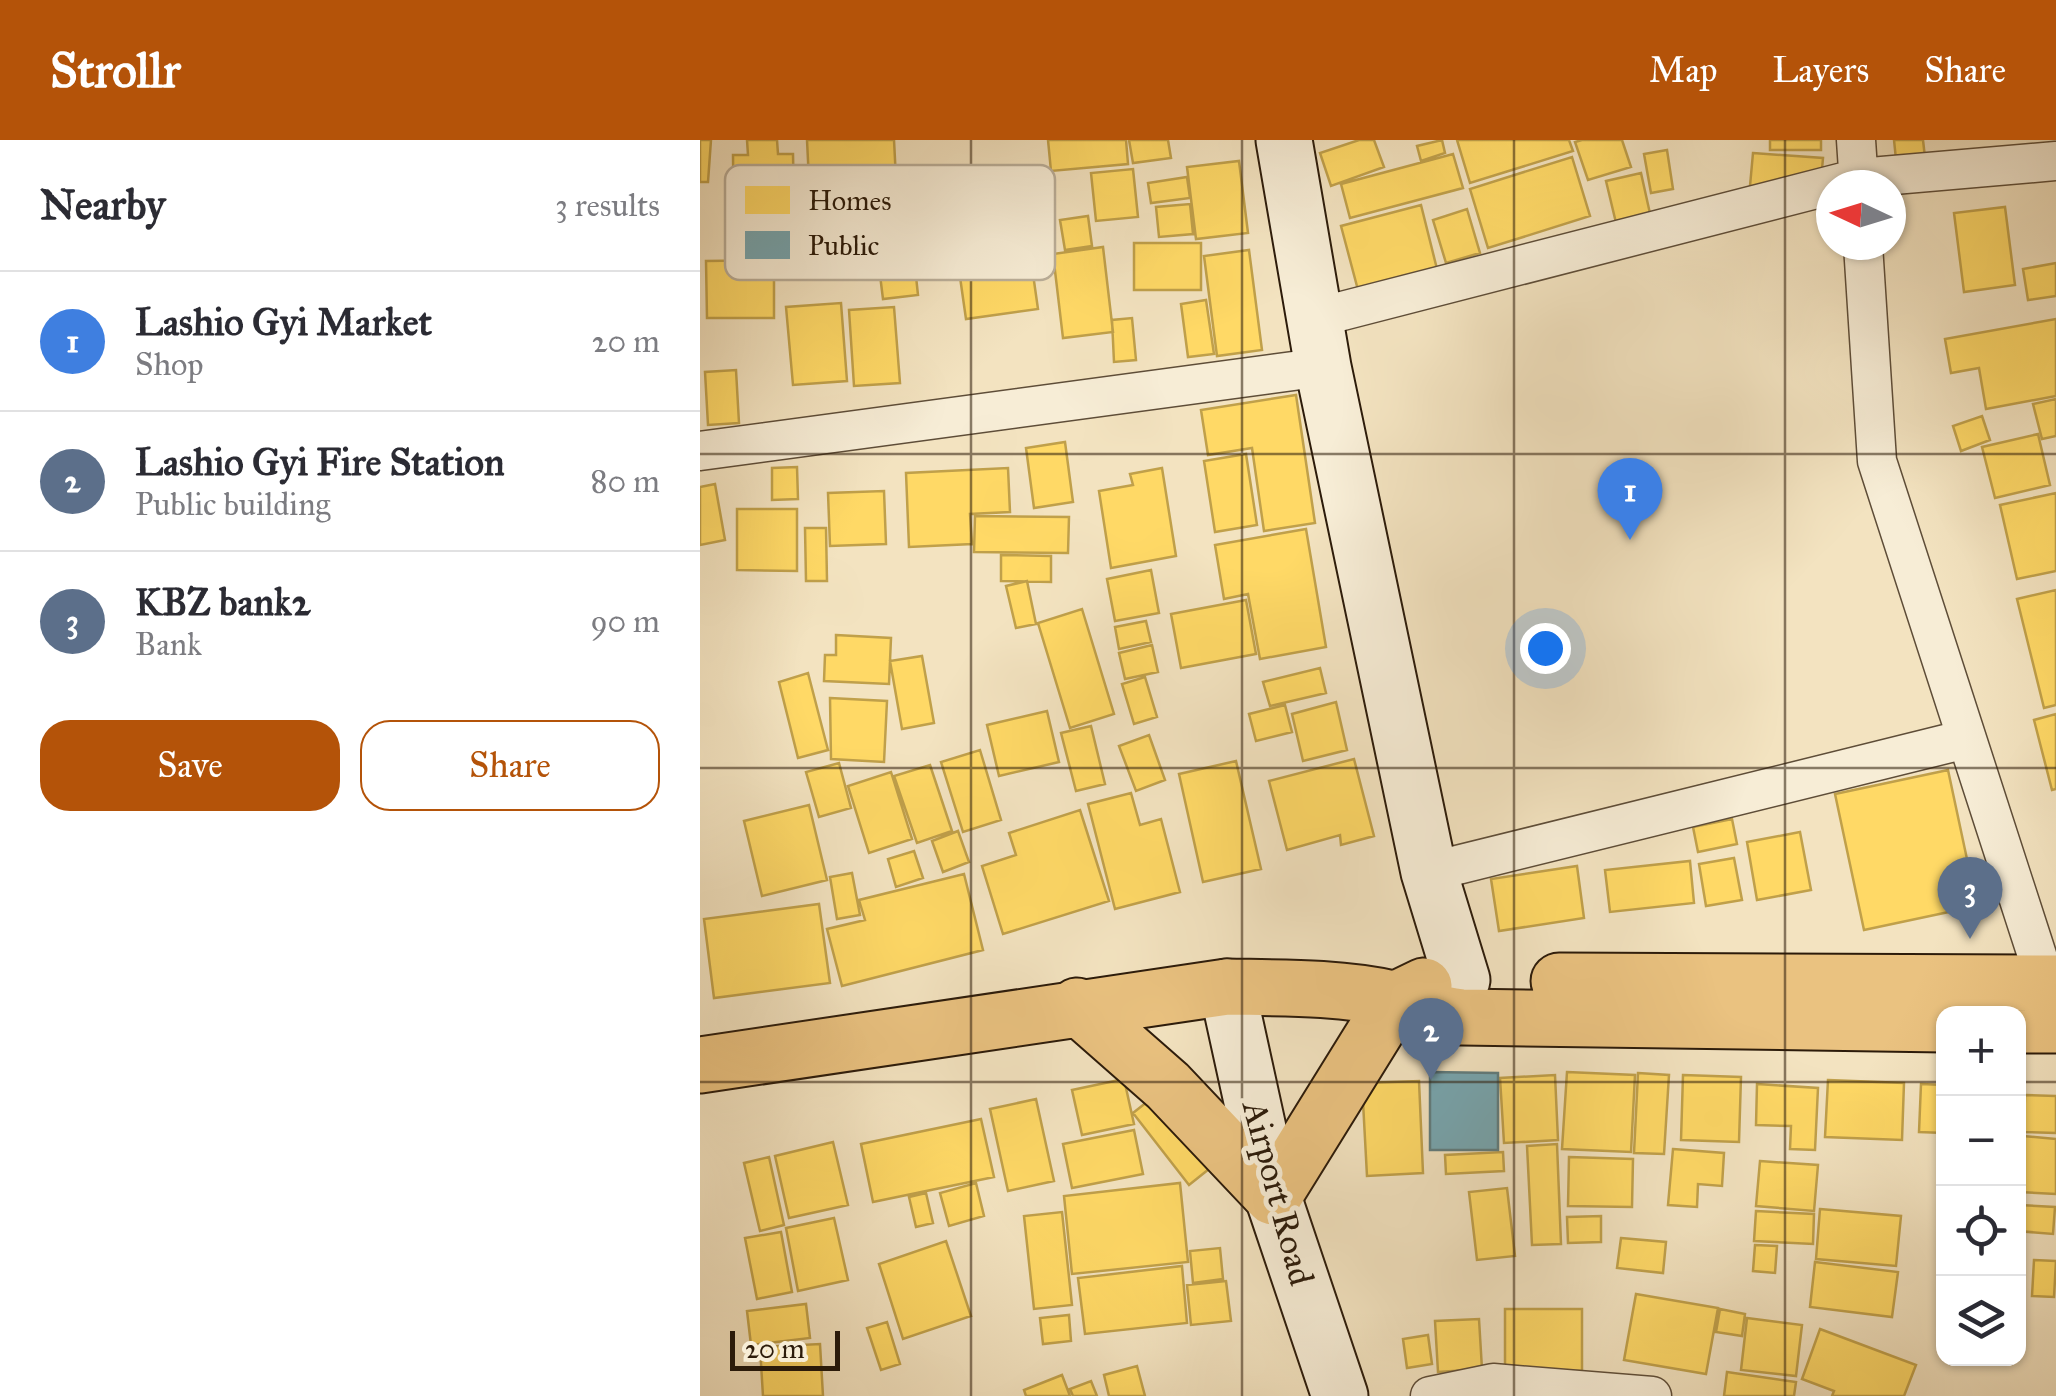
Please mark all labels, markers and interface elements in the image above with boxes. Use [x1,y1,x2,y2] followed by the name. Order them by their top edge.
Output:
[50,41,181,100] text: Strollr
[1649,49,1717,92] text: Map
[1772,49,1869,92] text: Layers
[1924,49,2006,92] text: Share
[725,165,1055,280] legend
[1816,170,1906,260] north arrow
[40,179,165,231] text: Nearby
[808,183,891,218] text: Homes
[555,186,660,225] text: 3 results
[808,228,879,263] text: Public
[135,299,432,345] text: Lashio Gyi Market
[66,322,79,361] text: 1
[592,322,660,361] text: 20 m
[135,345,203,384] text: Shop
[135,439,505,485] text: Lashio Gyi Fire Station
[1598,458,1662,540] pin: 1
[65,462,80,501] text: 2
[591,462,660,501] text: 80 m
[135,485,330,524] text: Public building
[135,579,310,625] text: KBZ bank2
[66,602,79,641] text: 3
[590,602,660,641] text: 90 m
[1520,623,1571,674] your location
[135,625,202,664] text: Bank
[40,720,340,811] button: Save
[360,720,660,811] button: Share
[1938,856,2002,939] pin: 3
[1398,998,1464,1080] pin: 2
[1936,1006,2026,1366] map controls
[1936,1006,2026,1096] button: +
[1232,1094,1323,1290] street label: Airport Road
[1936,1096,2026,1186] button: −
[1936,1186,2026,1276] button: locate
[1936,1276,2026,1366] button: layers
[730,1326,840,1370] scale bar
[745,1331,805,1366] text: 20 m

